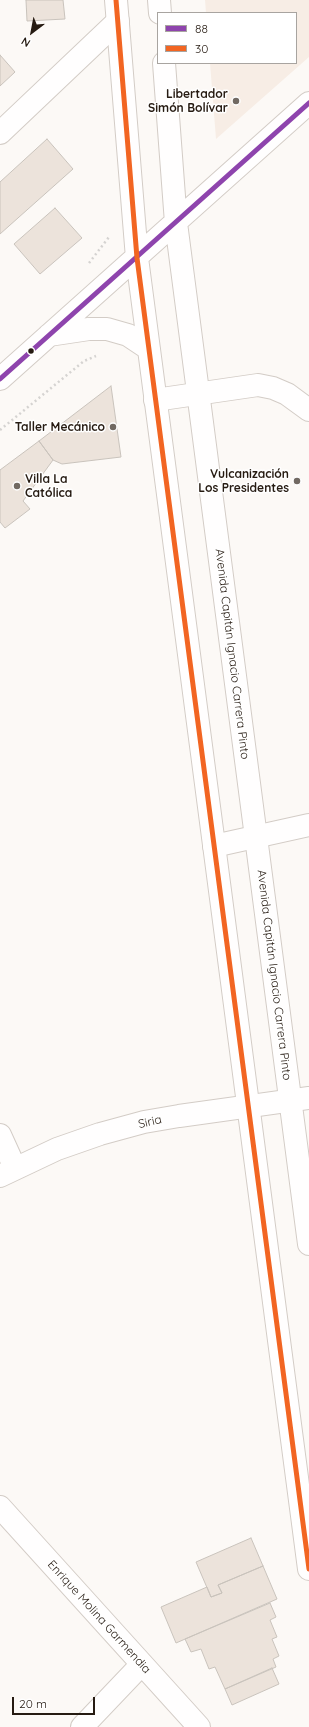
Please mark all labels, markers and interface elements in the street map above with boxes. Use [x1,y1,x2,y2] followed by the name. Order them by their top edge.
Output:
[12,12,52,52] north arrow
[157,12,297,64] legend
[195,21,208,36] text: 88
[18,34,33,50] text: N
[195,41,208,56] text: 30
[148,87,228,115] place label: Libertador Simón Bolívar
[231,96,241,106] marker: Libertador Simón Bolívar
[26,346,36,356] unlabelled marker
[15,420,105,434] place label: Taller Mecánico
[108,422,118,432] marker: Taller Mecánico
[198,467,289,495] place label: Vulcanización Los Presidentes
[25,472,72,500] place label: Villa La Católica
[292,476,302,486] marker: Vulcanización Los Presidentes
[12,481,22,491] marker: Villa La Católica
[212,548,252,760] street label: Avenida Capitán Ignacio Carrera Pinto
[254,869,294,1081] street label: Avenida Capitán Ignacio Carrera Pinto
[137,1112,163,1132] street label: Siria
[44,1557,154,1677] street label: Enrique Molina Garmendia
[14,1689,97,1715] scale bar
[19,1696,47,1711] text: 20 m

